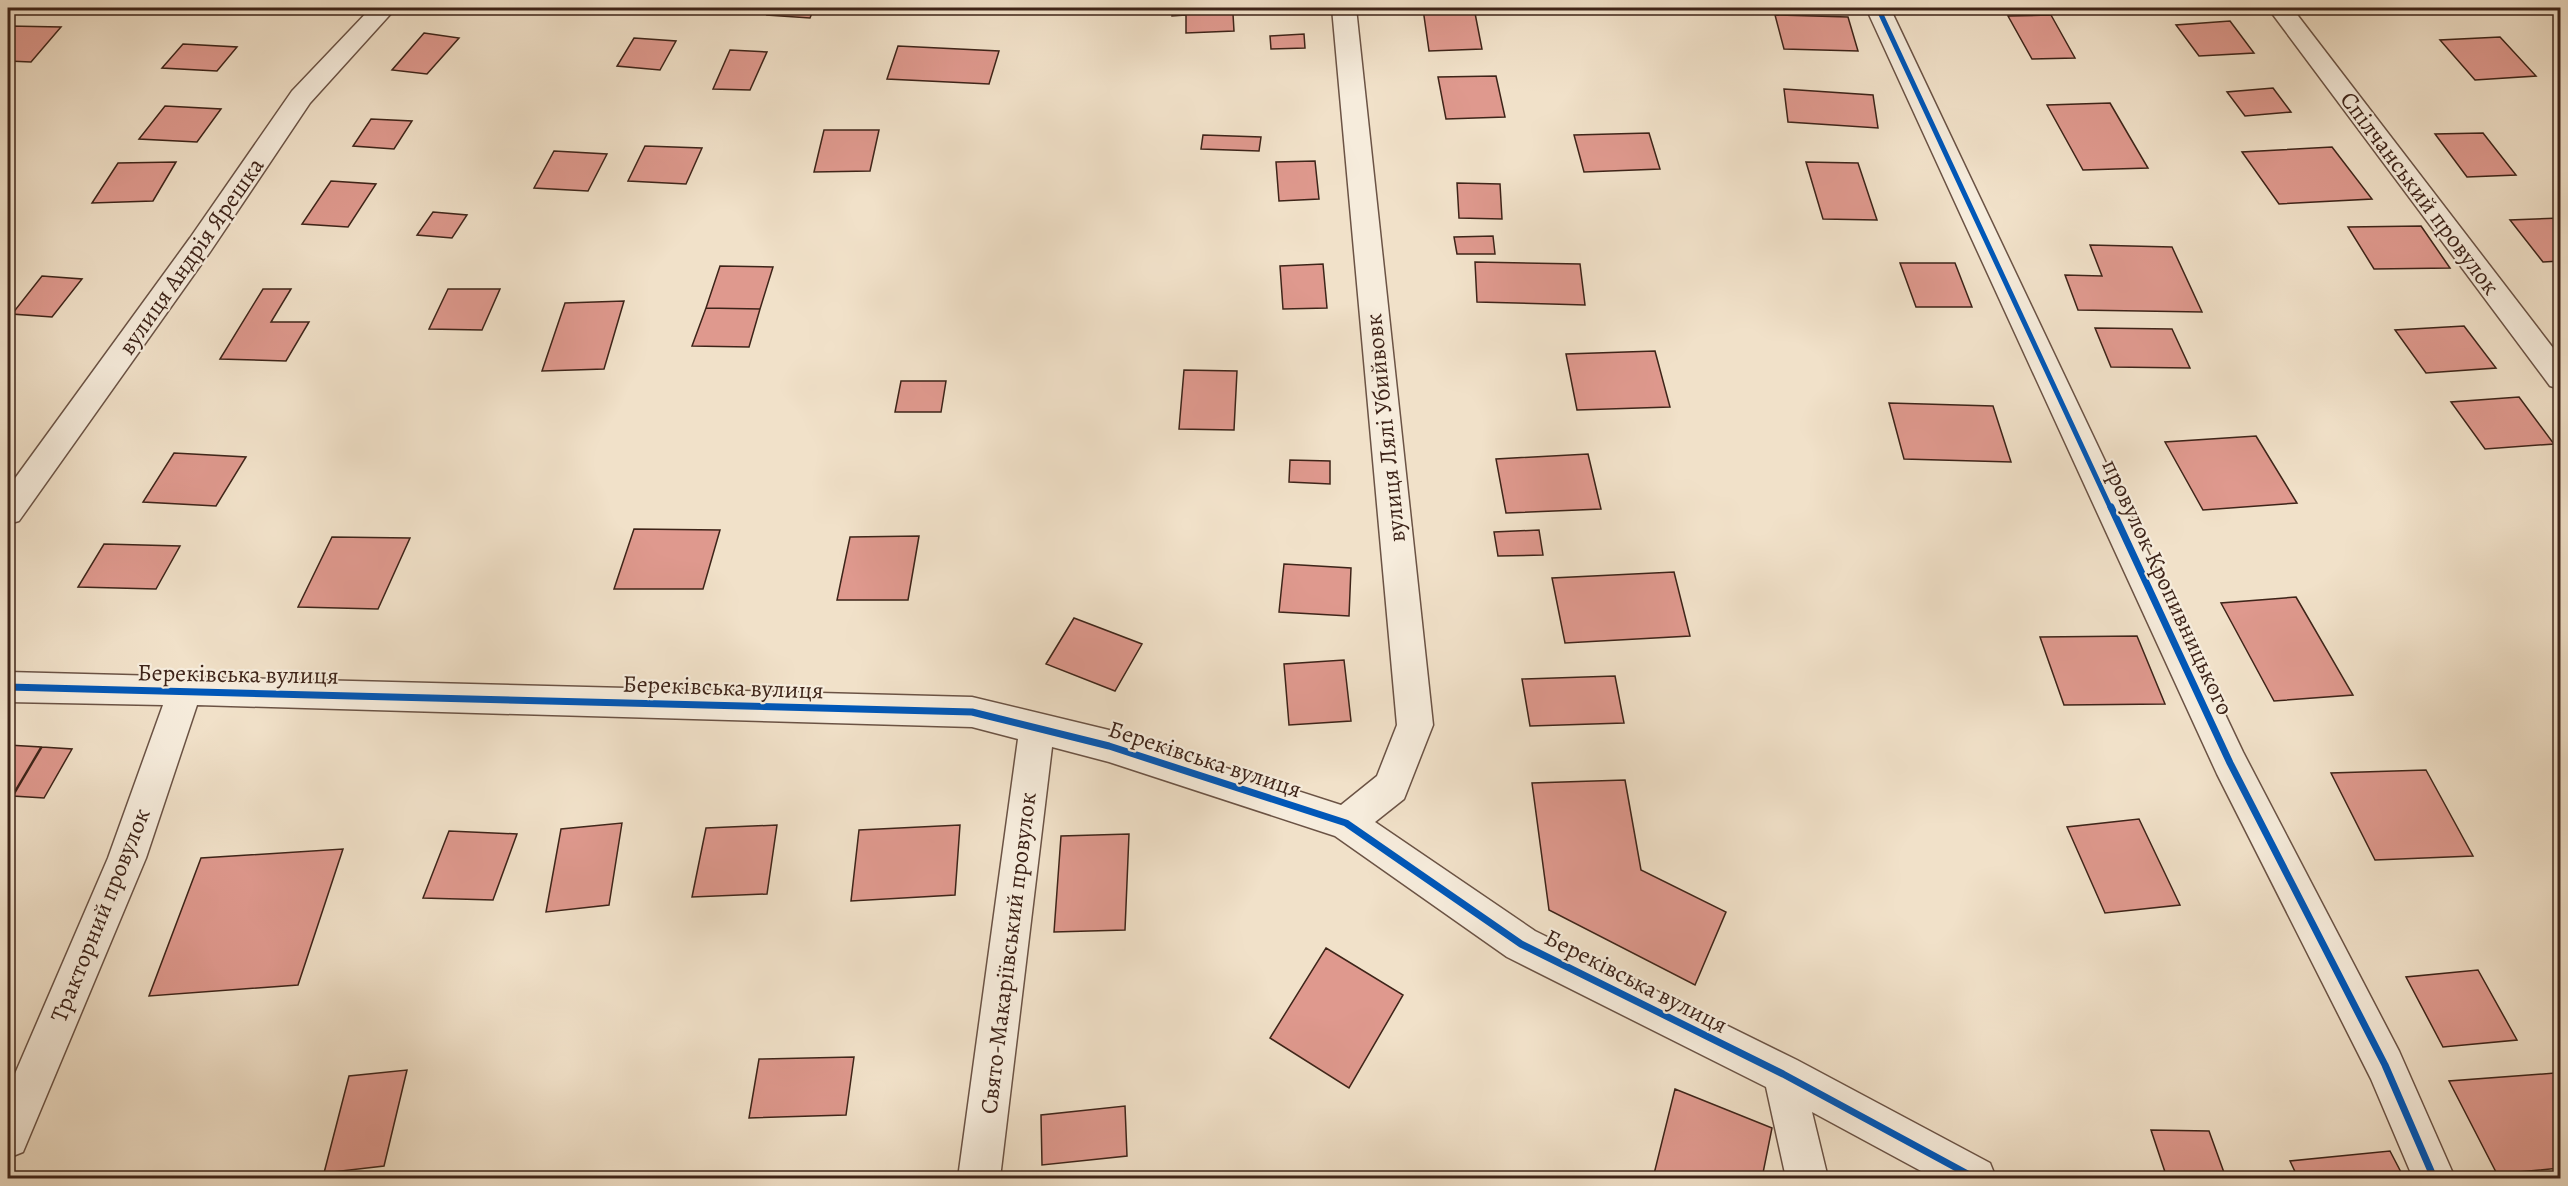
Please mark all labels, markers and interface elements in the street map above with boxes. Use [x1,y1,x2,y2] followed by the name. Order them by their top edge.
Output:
[2333,85,2507,301] street label: Спілчанський провулок
[111,151,271,361] street label: вулиця Андрія Ярешка
[1357,312,1413,544] street label: вулиця Лялі Убийвовк
[2095,454,2241,720] street label: провулок Кропивницького
[137,656,339,692] street label: Береківська вулиця
[622,667,824,707] street label: Береківська вулиця
[1104,713,1306,805] street label: Береківська вулиця
[972,790,1044,1116] street label: Свято-Макаріївський провулок
[42,803,158,1027] street label: Тракторний провулок
[1539,921,1733,1041] street label: Береківська вулиця

